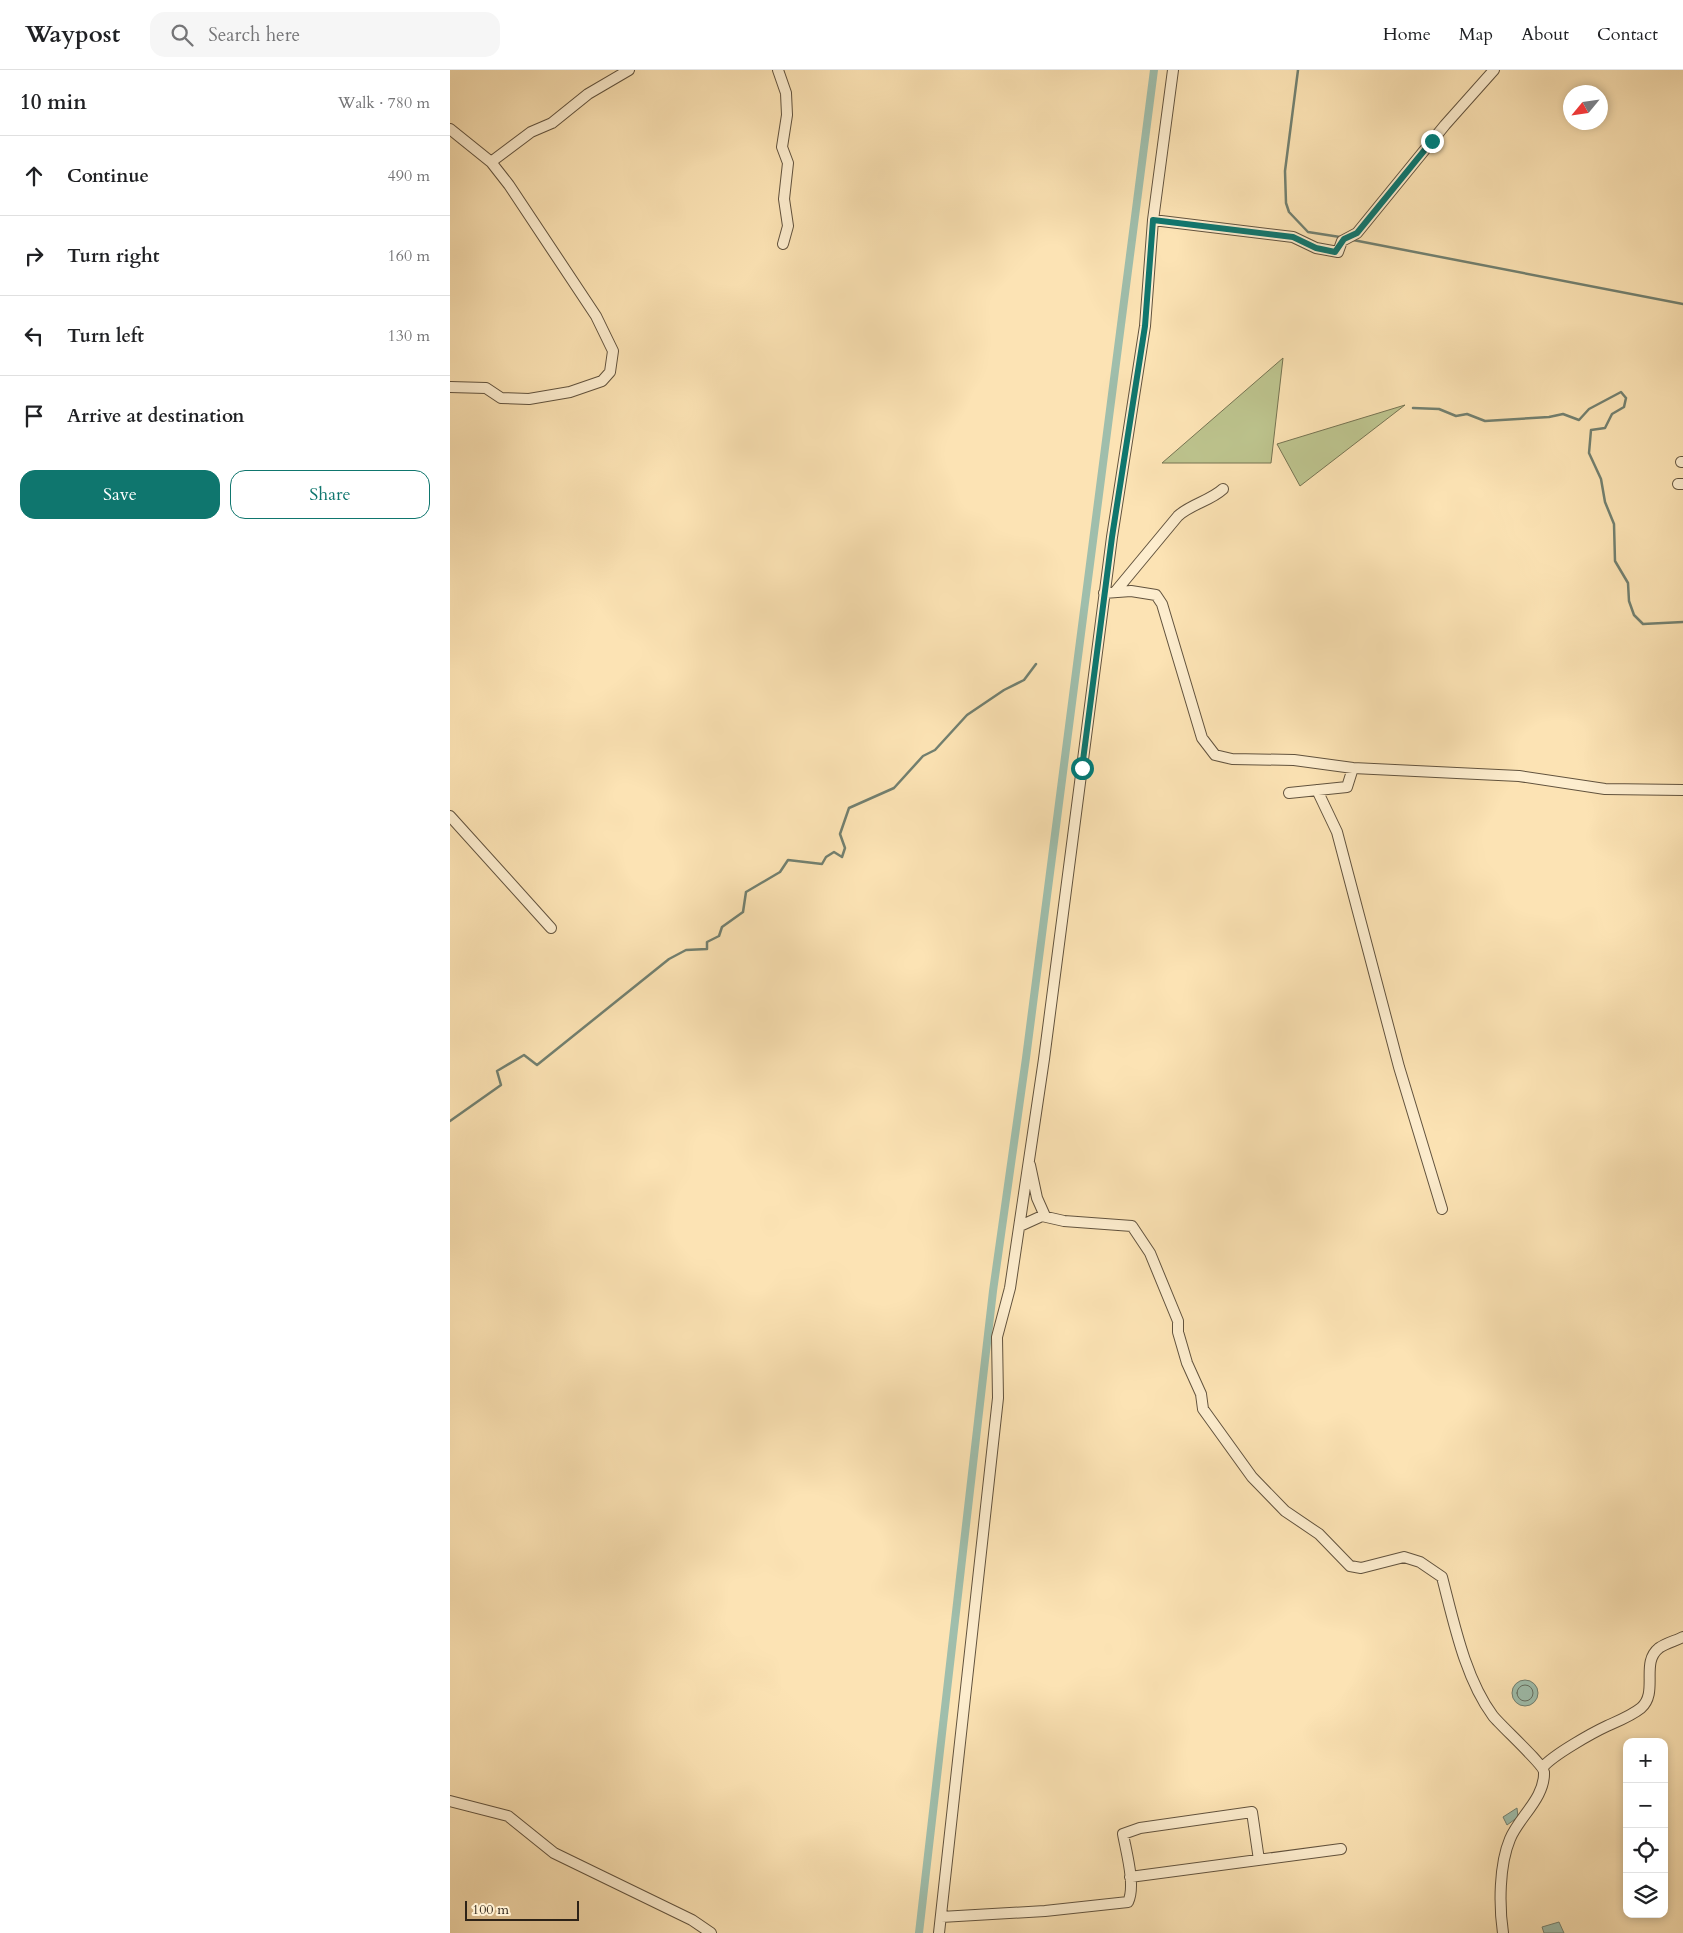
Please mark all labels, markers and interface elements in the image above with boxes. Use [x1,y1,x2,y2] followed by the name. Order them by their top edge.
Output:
[150,12,500,57] search box
[25,18,120,51] text: Waypost
[168,21,196,49] icon: search
[208,22,300,48] text: Search here
[1383,22,1431,47] text: Home
[1459,22,1493,47] text: Map
[1521,22,1569,47] text: About
[1597,22,1658,47] text: Contact
[1563,85,1608,130] north arrow
[20,88,87,117] text: 10 min
[338,92,430,114] text: Walk · 780 m
[1421,130,1444,153] route end
[20,162,48,190] icon: ahead
[67,163,149,189] text: Continue
[388,165,430,187] text: 490 m
[20,242,48,270] icon: right
[67,243,159,269] text: Turn right
[388,245,430,267] text: 160 m
[20,322,48,350] icon: left
[67,323,144,349] text: Turn left
[388,325,430,347] text: 130 m
[20,402,48,430] icon: arrive
[67,403,244,429] text: Arrive at destination
[20,470,220,519] button: Save
[230,470,430,519] button: Share
[1071,757,1094,780] route start
[1623,1738,1668,1918] map controls
[1623,1738,1668,1783] button: +
[1623,1783,1668,1828] button: −
[1623,1828,1668,1873] button: locate
[1623,1873,1668,1918] button: layers
[465,1898,579,1921] scale bar
[472,1900,509,1919] text: 100 m

